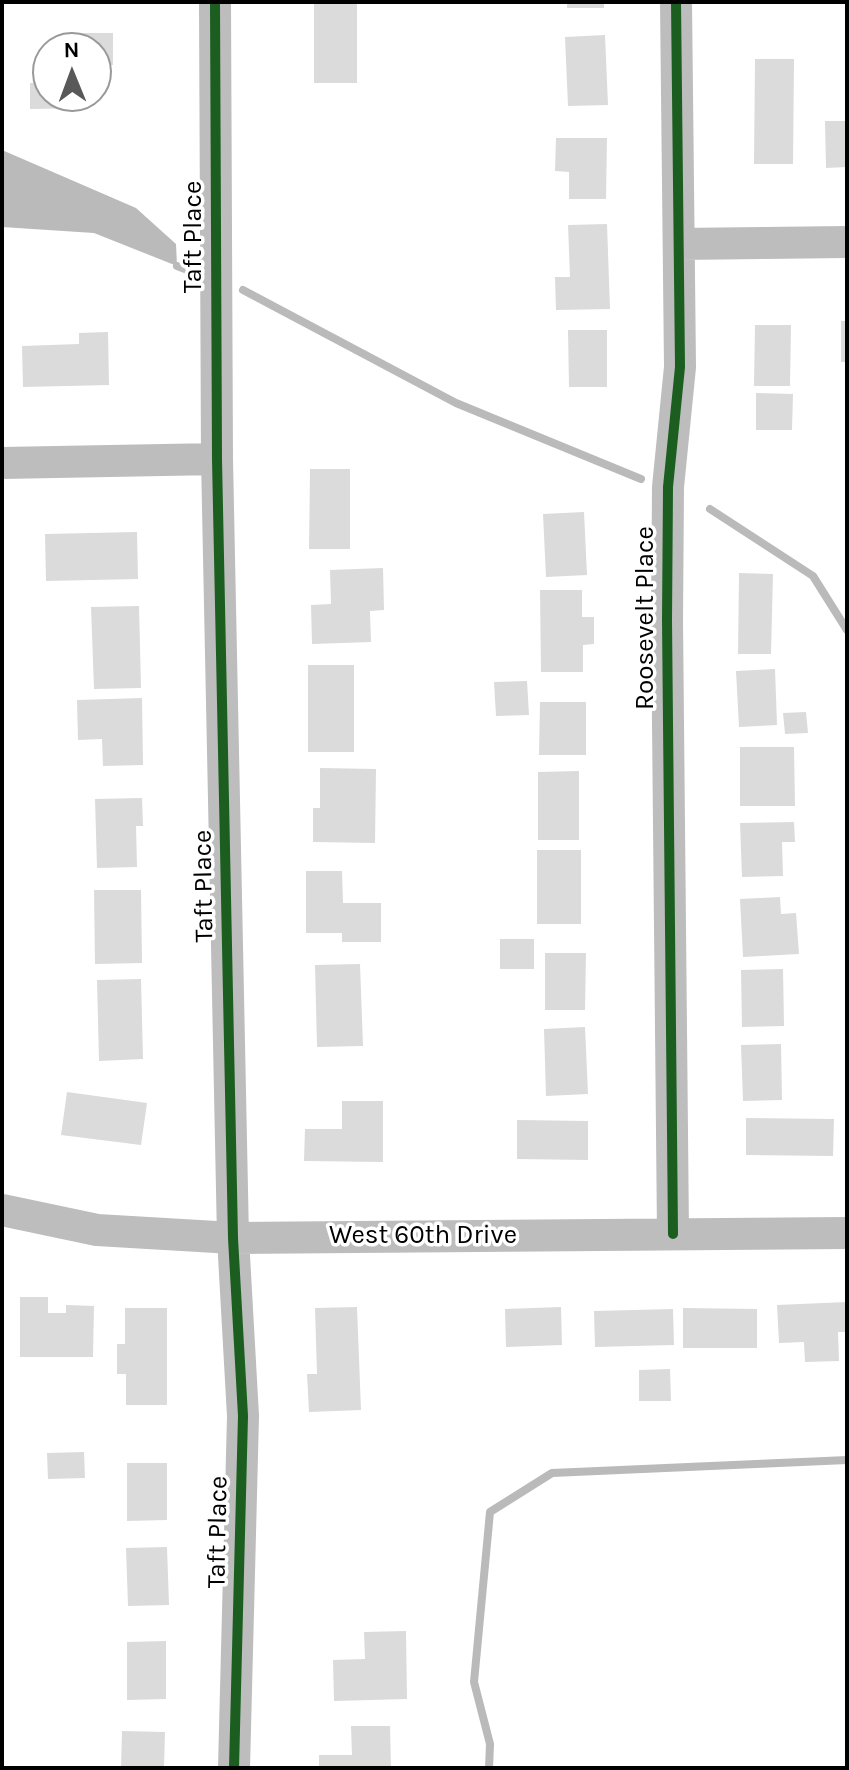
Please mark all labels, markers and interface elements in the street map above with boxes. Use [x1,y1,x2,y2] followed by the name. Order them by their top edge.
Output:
[32,32,112,112] north arrow
[63,37,80,63] text: N
[178,181,210,293] street label: Taft Place
[630,526,662,710] street label: Roosevelt Place
[187,829,221,943] street label: Taft Place
[329,1220,517,1252] street label: West 60th Drive
[201,1475,235,1589] street label: Taft Place

